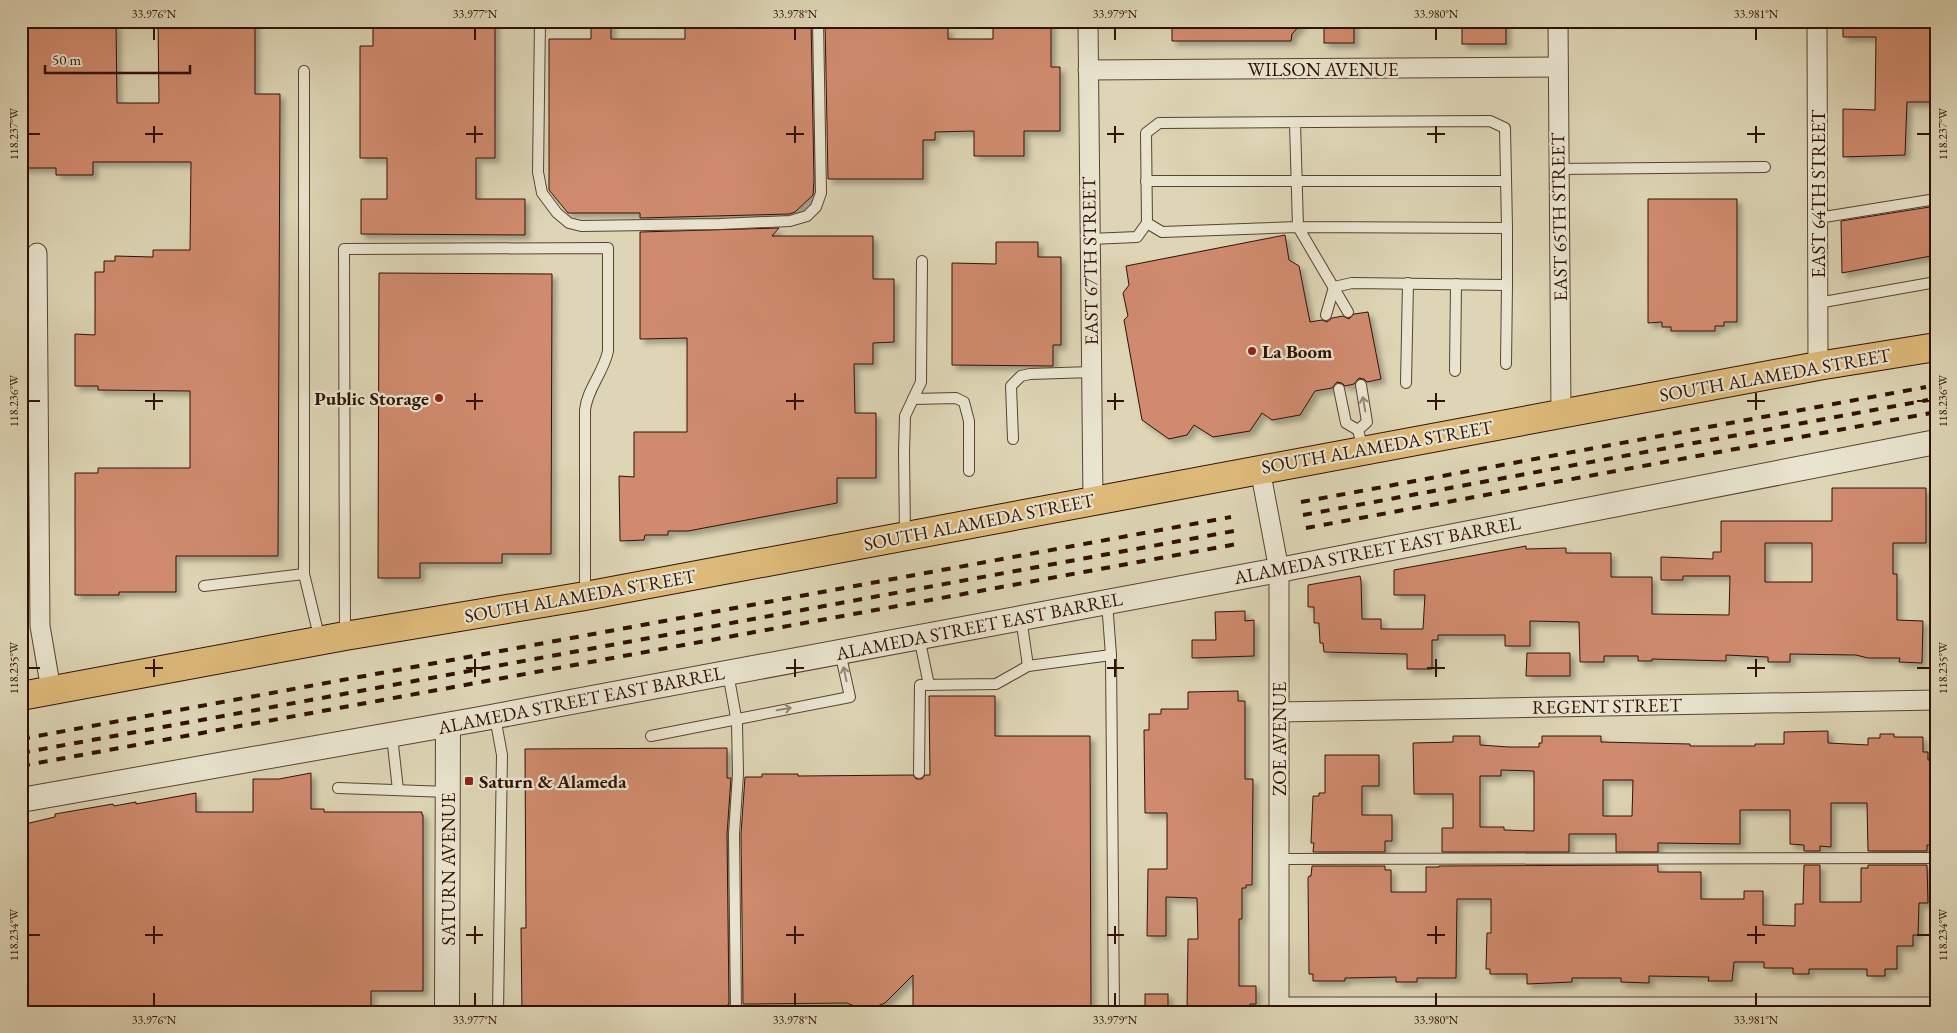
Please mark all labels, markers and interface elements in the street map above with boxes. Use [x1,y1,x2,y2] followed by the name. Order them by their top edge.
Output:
[132,6,177,22] text: 33.976°N
[453,6,498,22] text: 33.977°N
[773,6,818,22] text: 33.978°N
[1093,6,1138,22] text: 33.979°N
[1414,6,1459,22] text: 33.980°N
[1734,6,1779,22] text: 33.981°N
[45,42,190,74] scale bar
[52,50,81,69] text: 50 m
[1248,57,1399,82] street label: WILSON AVENUE
[6,107,22,160] text: 118.237°W
[1935,107,1951,160] text: 118.237°W
[1806,109,1831,278] street label: EAST 64TH STREET
[1545,132,1573,302] street label: EAST 65TH STREET
[1076,176,1104,346] street label: EAST 67TH STREET
[1262,339,1333,364] place label: La Boom
[1657,342,1893,408] street label: SOUTH ALAMEDA STREET
[1246,345,1258,357] marker: La Boom
[6,374,22,427] text: 118.236°W
[1935,374,1951,427] text: 118.236°W
[314,386,429,411] place label: Public Storage
[433,392,445,404] marker: Public Storage
[1358,396,1368,412] one-way arrow
[1259,414,1495,480] street label: SOUTH ALAMEDA STREET
[862,487,1097,557] street label: SOUTH ALAMEDA STREET
[1231,510,1522,590] street label: ALAMEDA STREET EAST BARREL
[462,563,698,629] street label: SOUTH ALAMEDA STREET
[833,586,1124,666] street label: ALAMEDA STREET EAST BARREL
[6,641,22,694] text: 118.235°W
[1935,641,1951,694] text: 118.235°W
[435,660,726,740] street label: ALAMEDA STREET EAST BARREL
[840,667,849,683] one-way arrow
[1267,682,1292,796] street label: ZOE AVENUE
[1532,692,1682,720] street label: REGENT STREET
[776,704,792,714] one-way arrow
[479,769,627,794] place label: Saturn & Alameda
[463,775,475,787] marker: Saturn & Alameda
[436,792,461,946] street label: SATURN AVENUE
[6,908,22,961] text: 118.234°W
[1935,908,1951,961] text: 118.234°W
[132,1012,177,1028] text: 33.976°N
[453,1012,498,1028] text: 33.977°N
[773,1012,818,1028] text: 33.978°N
[1093,1012,1138,1028] text: 33.979°N
[1414,1012,1459,1028] text: 33.980°N
[1734,1012,1779,1028] text: 33.981°N

